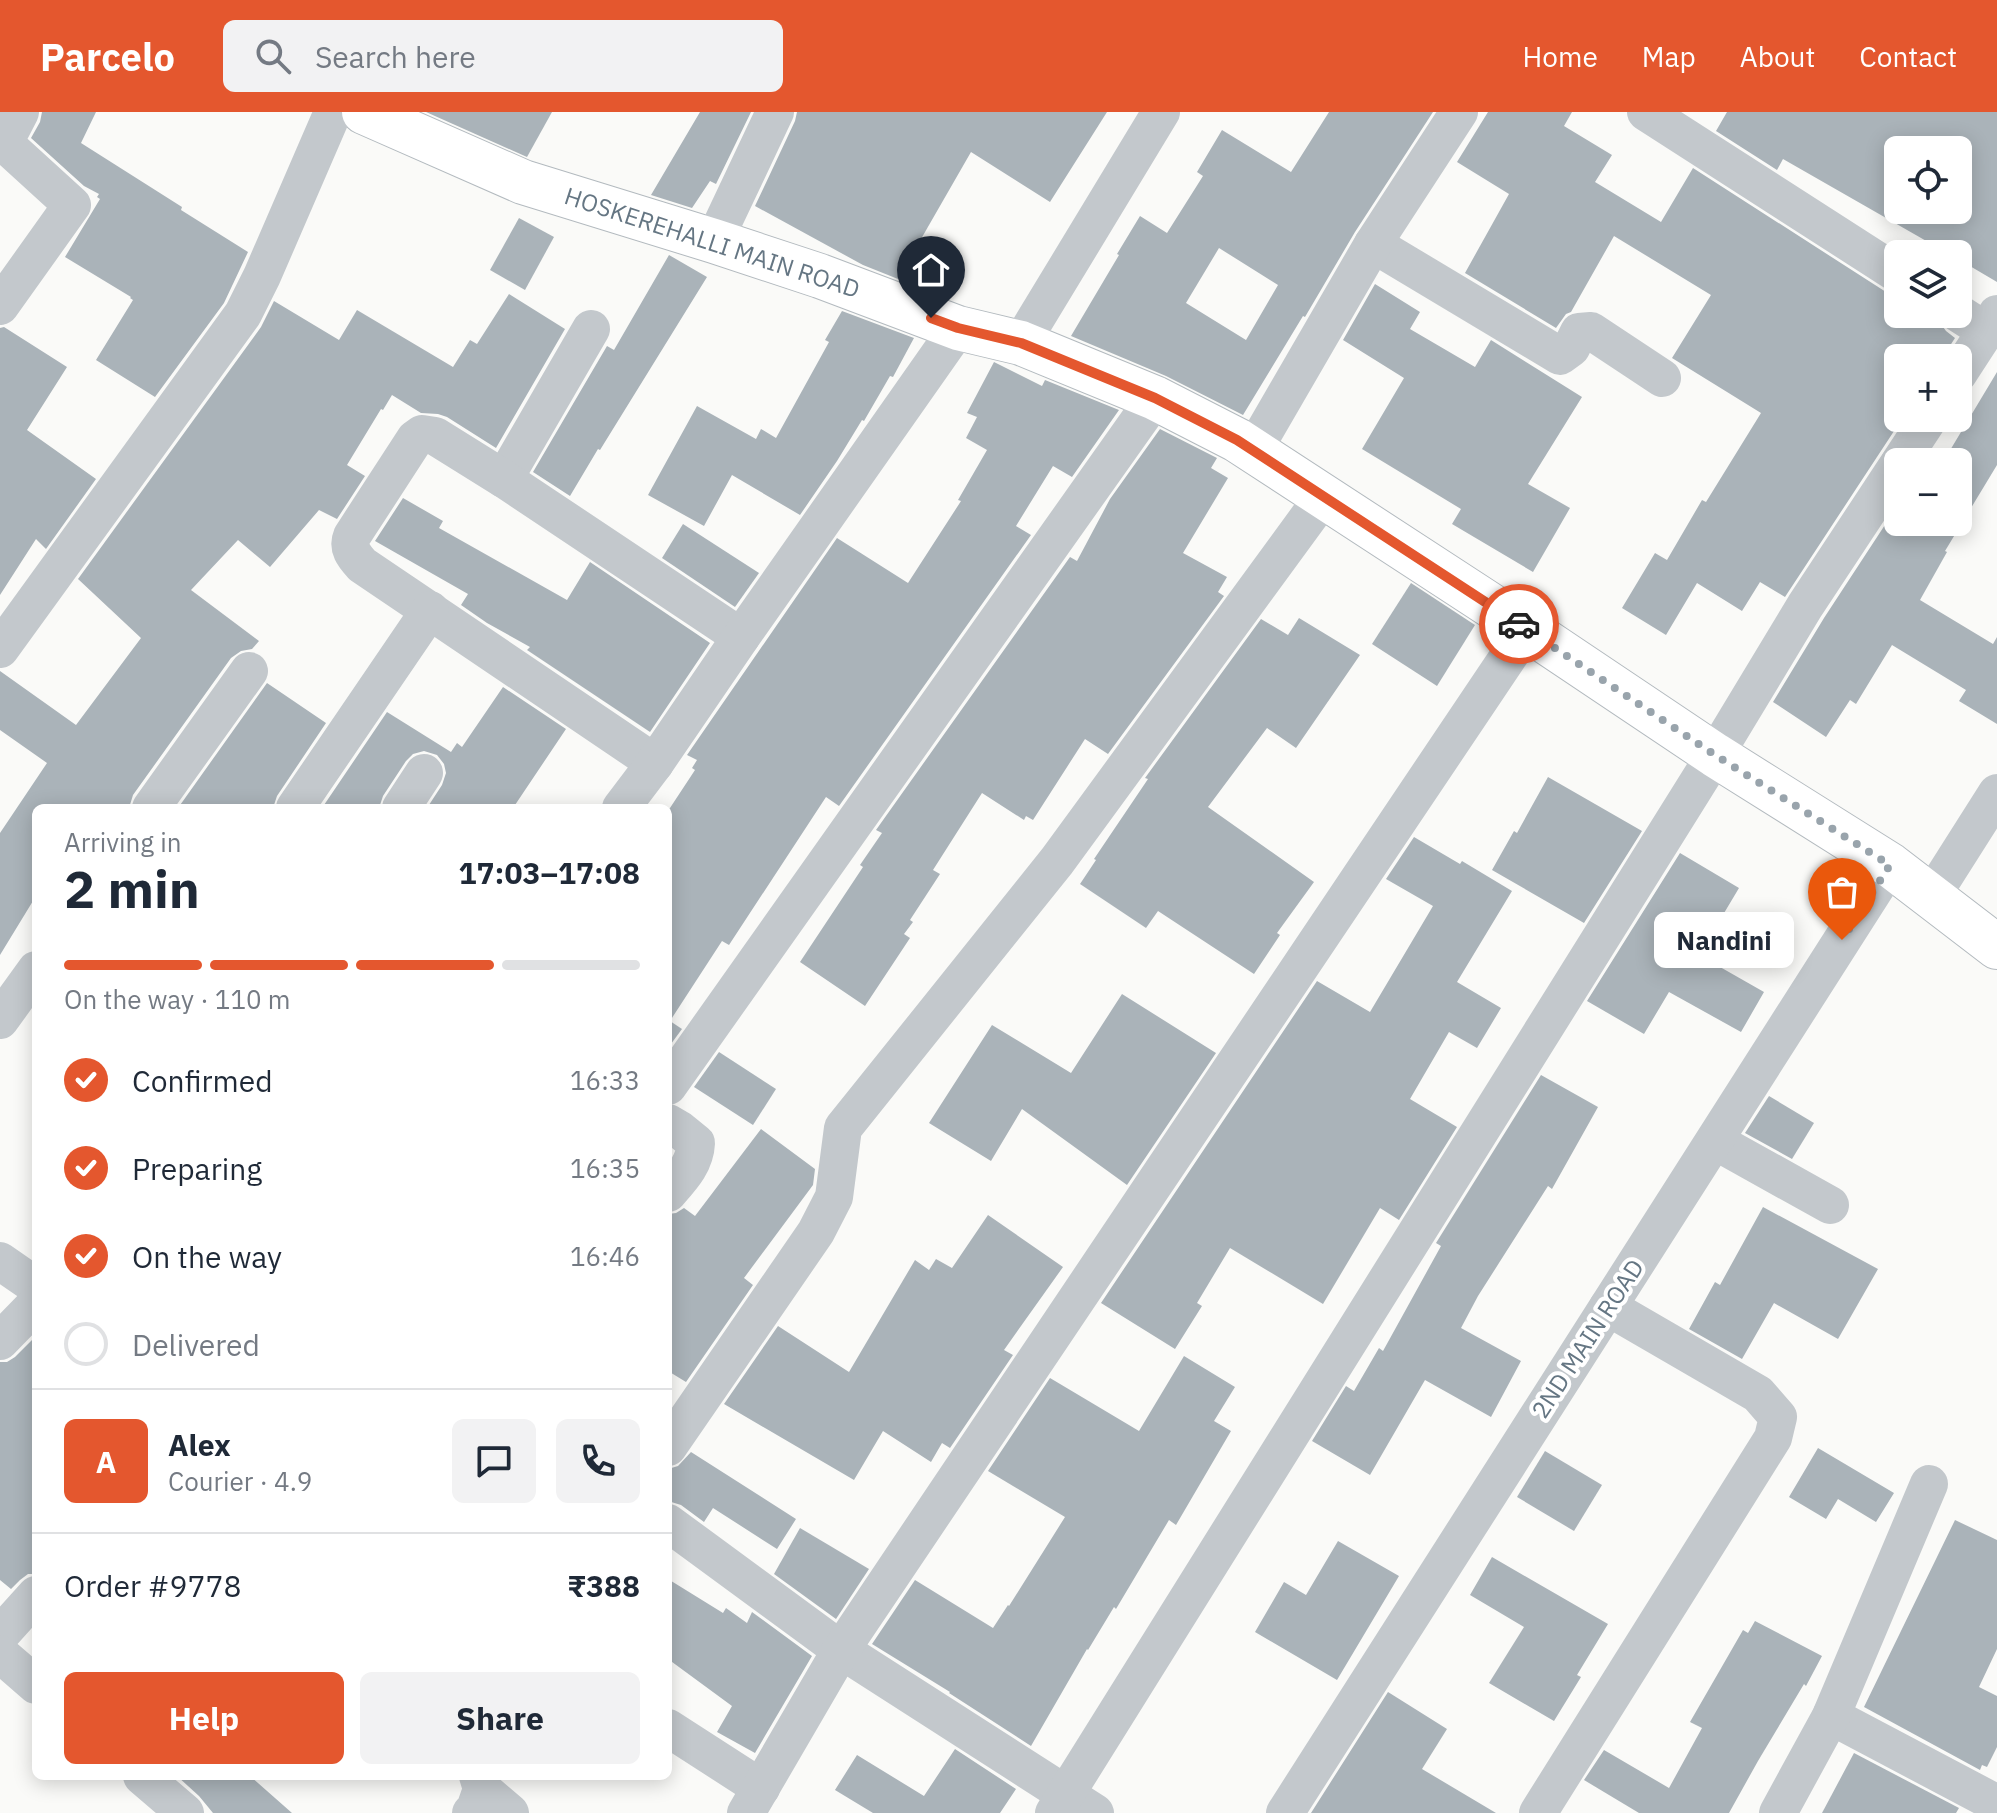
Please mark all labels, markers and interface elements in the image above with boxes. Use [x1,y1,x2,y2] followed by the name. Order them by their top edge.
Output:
[223,20,783,92] search box
[40,32,175,81] text: Parcelo
[251,34,295,78] icon: search
[315,37,476,76] text: Search here
[1522,38,1598,75] text: Home
[1642,38,1696,75] text: Map
[1740,38,1815,75] text: About
[1859,38,1957,75] text: Contact
[1884,136,1972,536] map controls
[1884,136,1972,224] button: locate
[561,179,864,305] street label: HOSKEREHALLI MAIN ROAD
[897,236,965,318] pin
[1884,240,1972,328] button: layers
[909,248,953,292] icon: home
[1884,344,1972,432] button: +
[1884,448,1972,536] button: −
[1479,584,1559,664] courier
[1497,602,1541,646] icon: car
[64,825,181,859] text: Arriving in
[459,853,640,892] text: 17:03–17:08
[64,855,200,922] text: 2 min
[1808,858,1876,940] pin
[1820,870,1864,914] icon: bag
[1654,912,1794,968] callout: Nandini
[1676,923,1772,957] text: Nandini
[64,982,290,1016] text: On the way · 110 m
[64,1058,108,1102] icon: check
[132,1061,273,1100] text: Confirmed
[570,1063,640,1097] text: 16:33
[64,1146,108,1190] icon: check
[132,1149,262,1188] text: Preparing
[570,1151,640,1185] text: 16:35
[64,1234,108,1278] icon: check
[132,1237,282,1276] text: On the way
[570,1239,640,1273] text: 16:46
[1524,1253,1651,1424] street label: 2ND MAIN ROAD
[132,1325,260,1364] text: Delivered
[452,1419,536,1503] button: chat
[556,1419,640,1503] button: phone
[168,1425,231,1464] text: Alex
[96,1442,116,1481] text: A
[168,1464,312,1498] text: Courier · 4.9
[64,1566,241,1605] text: Order #9778
[567,1566,640,1605] text: ₹388
[64,1672,344,1764] button: Help
[360,1672,640,1764] button: Share

